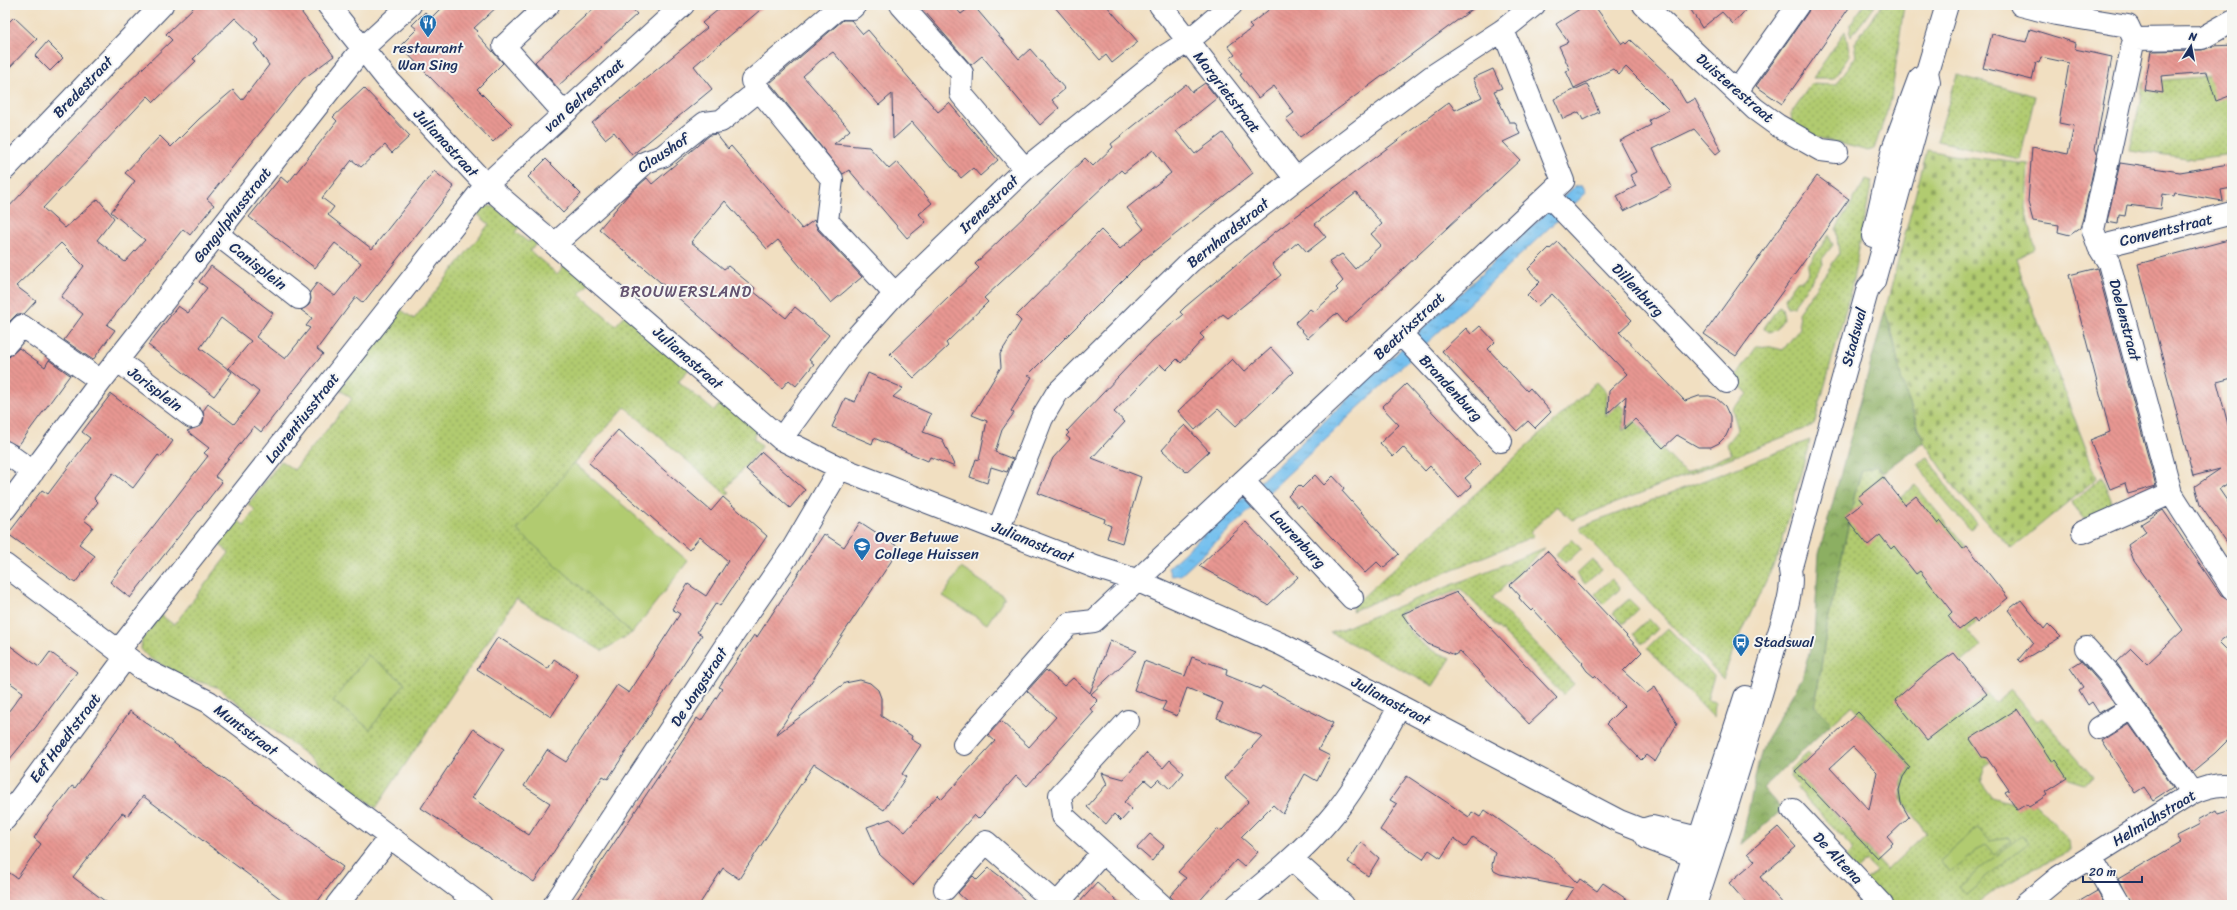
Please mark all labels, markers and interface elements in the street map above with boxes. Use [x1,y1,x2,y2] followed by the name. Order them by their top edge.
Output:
[418,13,438,38] restaurant icon: restaurant Wan Sing
[2171,26,2211,66] north arrow
[2186,26,2199,47] text: N
[393,35,464,78] place label: restaurant Wan Sing
[1187,45,1268,139] street label: Margrietstraat
[1690,46,1780,130] street label: Duisterestraat
[46,49,120,124] street label: Bredestraat
[537,51,631,139] street label: van Gelrestraat
[406,102,486,184] street label: Julianastraat
[632,125,696,180] street label: Claushof
[186,161,278,269] street label: Gangulphusstraat
[952,168,1026,240] street label: Irenestraat
[1181,191,1276,275] street label: Bernhardstraat
[2117,206,2216,254] street label: Conventstraat
[223,235,293,297] street label: Canisplein
[1605,257,1671,323] street label: Dillenburg
[2102,276,2149,365] street label: Doelenstraat
[620,277,752,306] district label: BROUWERSLAND
[1367,285,1451,366] street label: Beatrixstraat
[1834,304,1874,369] street label: Stadswal
[646,319,730,397] street label: Julianastraat
[1413,348,1490,428] street label: Brandenburg
[121,359,188,418] street label: Jorisplein
[258,366,346,469] street label: Laurentiusstraat
[1263,503,1333,575] street label: Laurenburg
[987,513,1079,571] street label: Julianastraat
[875,524,979,567] place label: Over Betuwe College Huissen
[852,536,872,561] school or university icon: Over Betuwe College Huissen
[1754,629,1814,655] place label: Stadswal
[1731,632,1751,657] bus stop icon: Stadswal
[663,641,735,732] street label: De Jongstraat
[1346,669,1436,733] street label: Julianastraat
[22,687,108,789] street label: Eef Hoedtstraat
[208,697,284,763] street label: Muntstraat
[2107,782,2201,853] street label: Helmichstraat
[1806,825,1870,891] street label: De Altena
[2083,858,2142,884] scale bar
[2089,861,2116,883] text: 20 m

